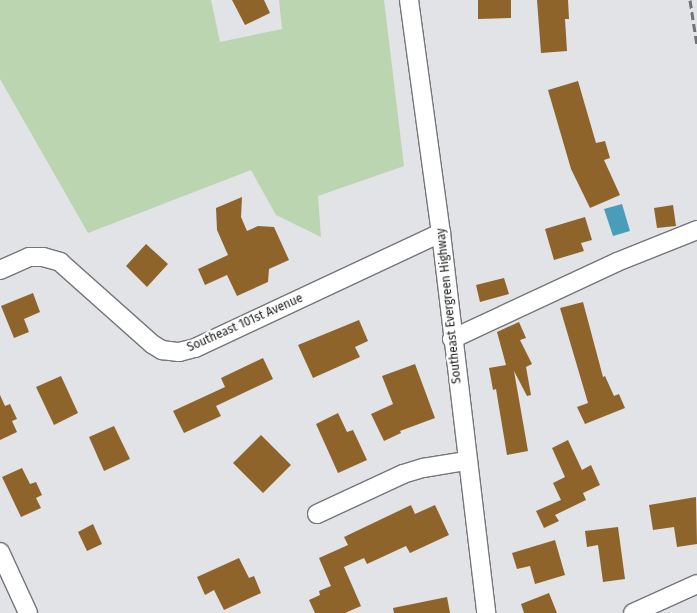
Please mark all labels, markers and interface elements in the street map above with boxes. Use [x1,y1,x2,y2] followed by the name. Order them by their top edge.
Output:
[433,227,465,385] street label: Southeast Evergreen Highway
[185,290,305,356] street label: Southeast 101st Avenue

